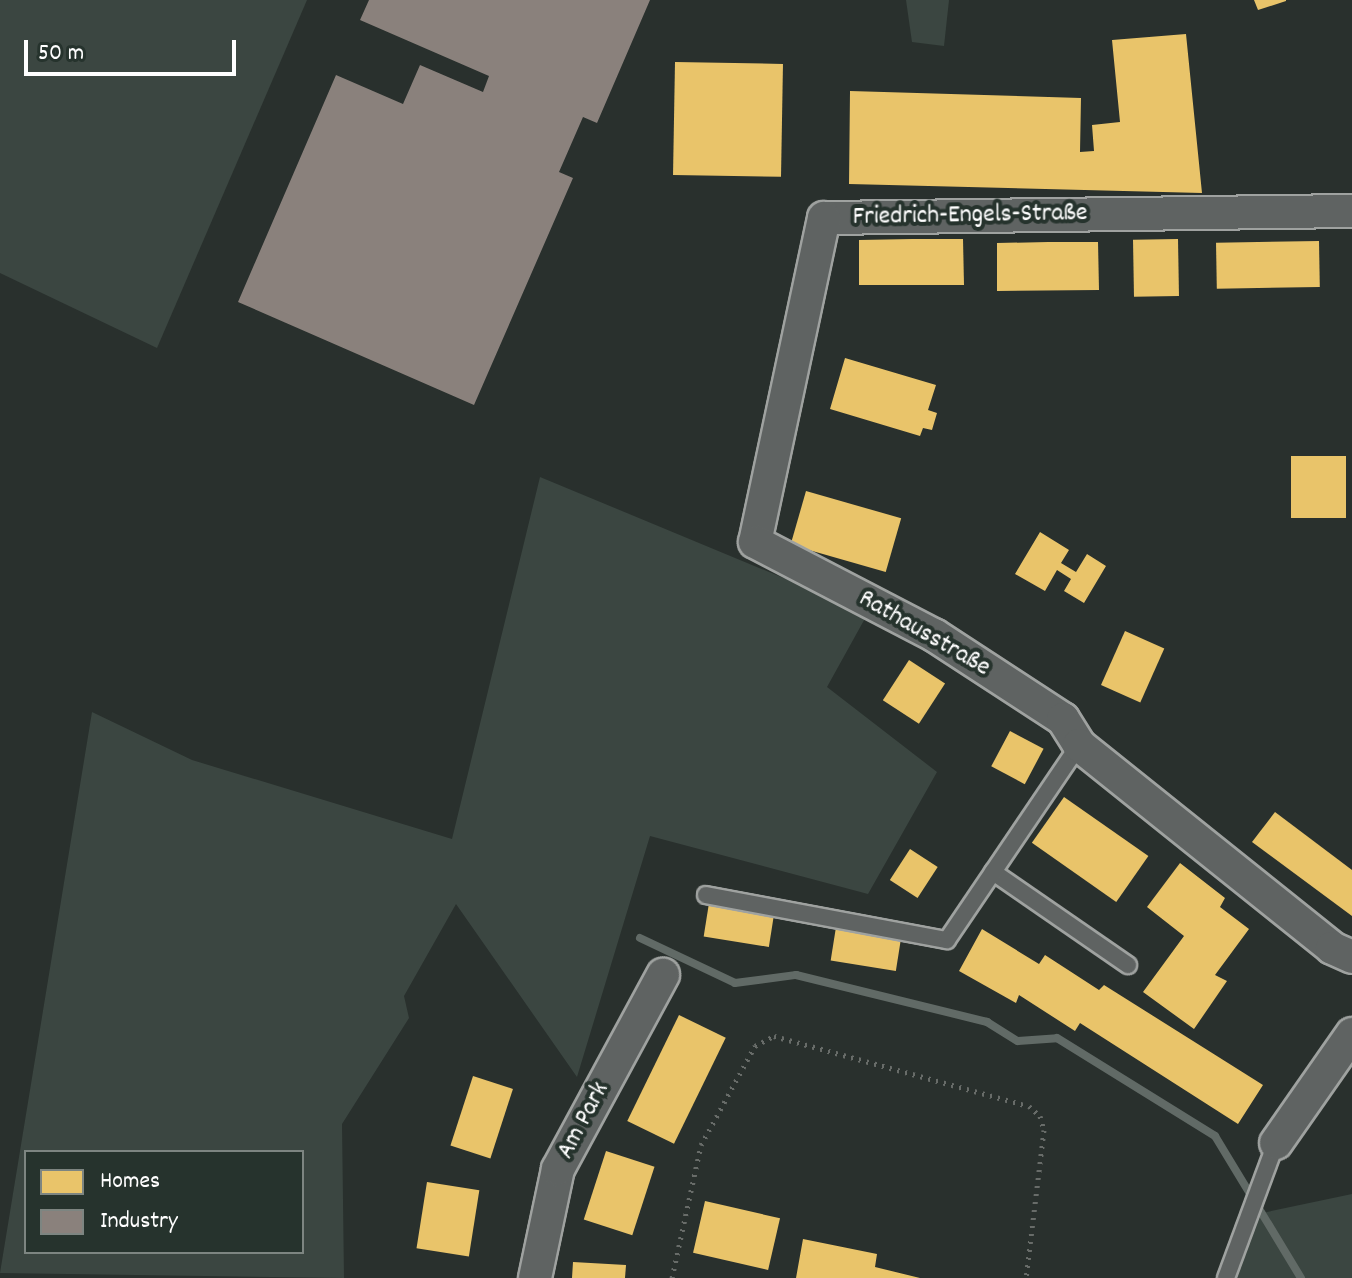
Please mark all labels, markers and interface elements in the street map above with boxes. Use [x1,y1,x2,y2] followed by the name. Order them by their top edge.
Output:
[28,24,240,74] scale bar
[38,37,84,71] text: 50 m
[852,198,1088,234] street label: Friedrich-Engels-Straße
[853,584,995,684] street label: Rathausstraße
[551,1077,617,1165] street label: Am Park
[24,1150,304,1254] legend
[100,1165,160,1199] text: Homes
[100,1205,178,1239] text: Industry

